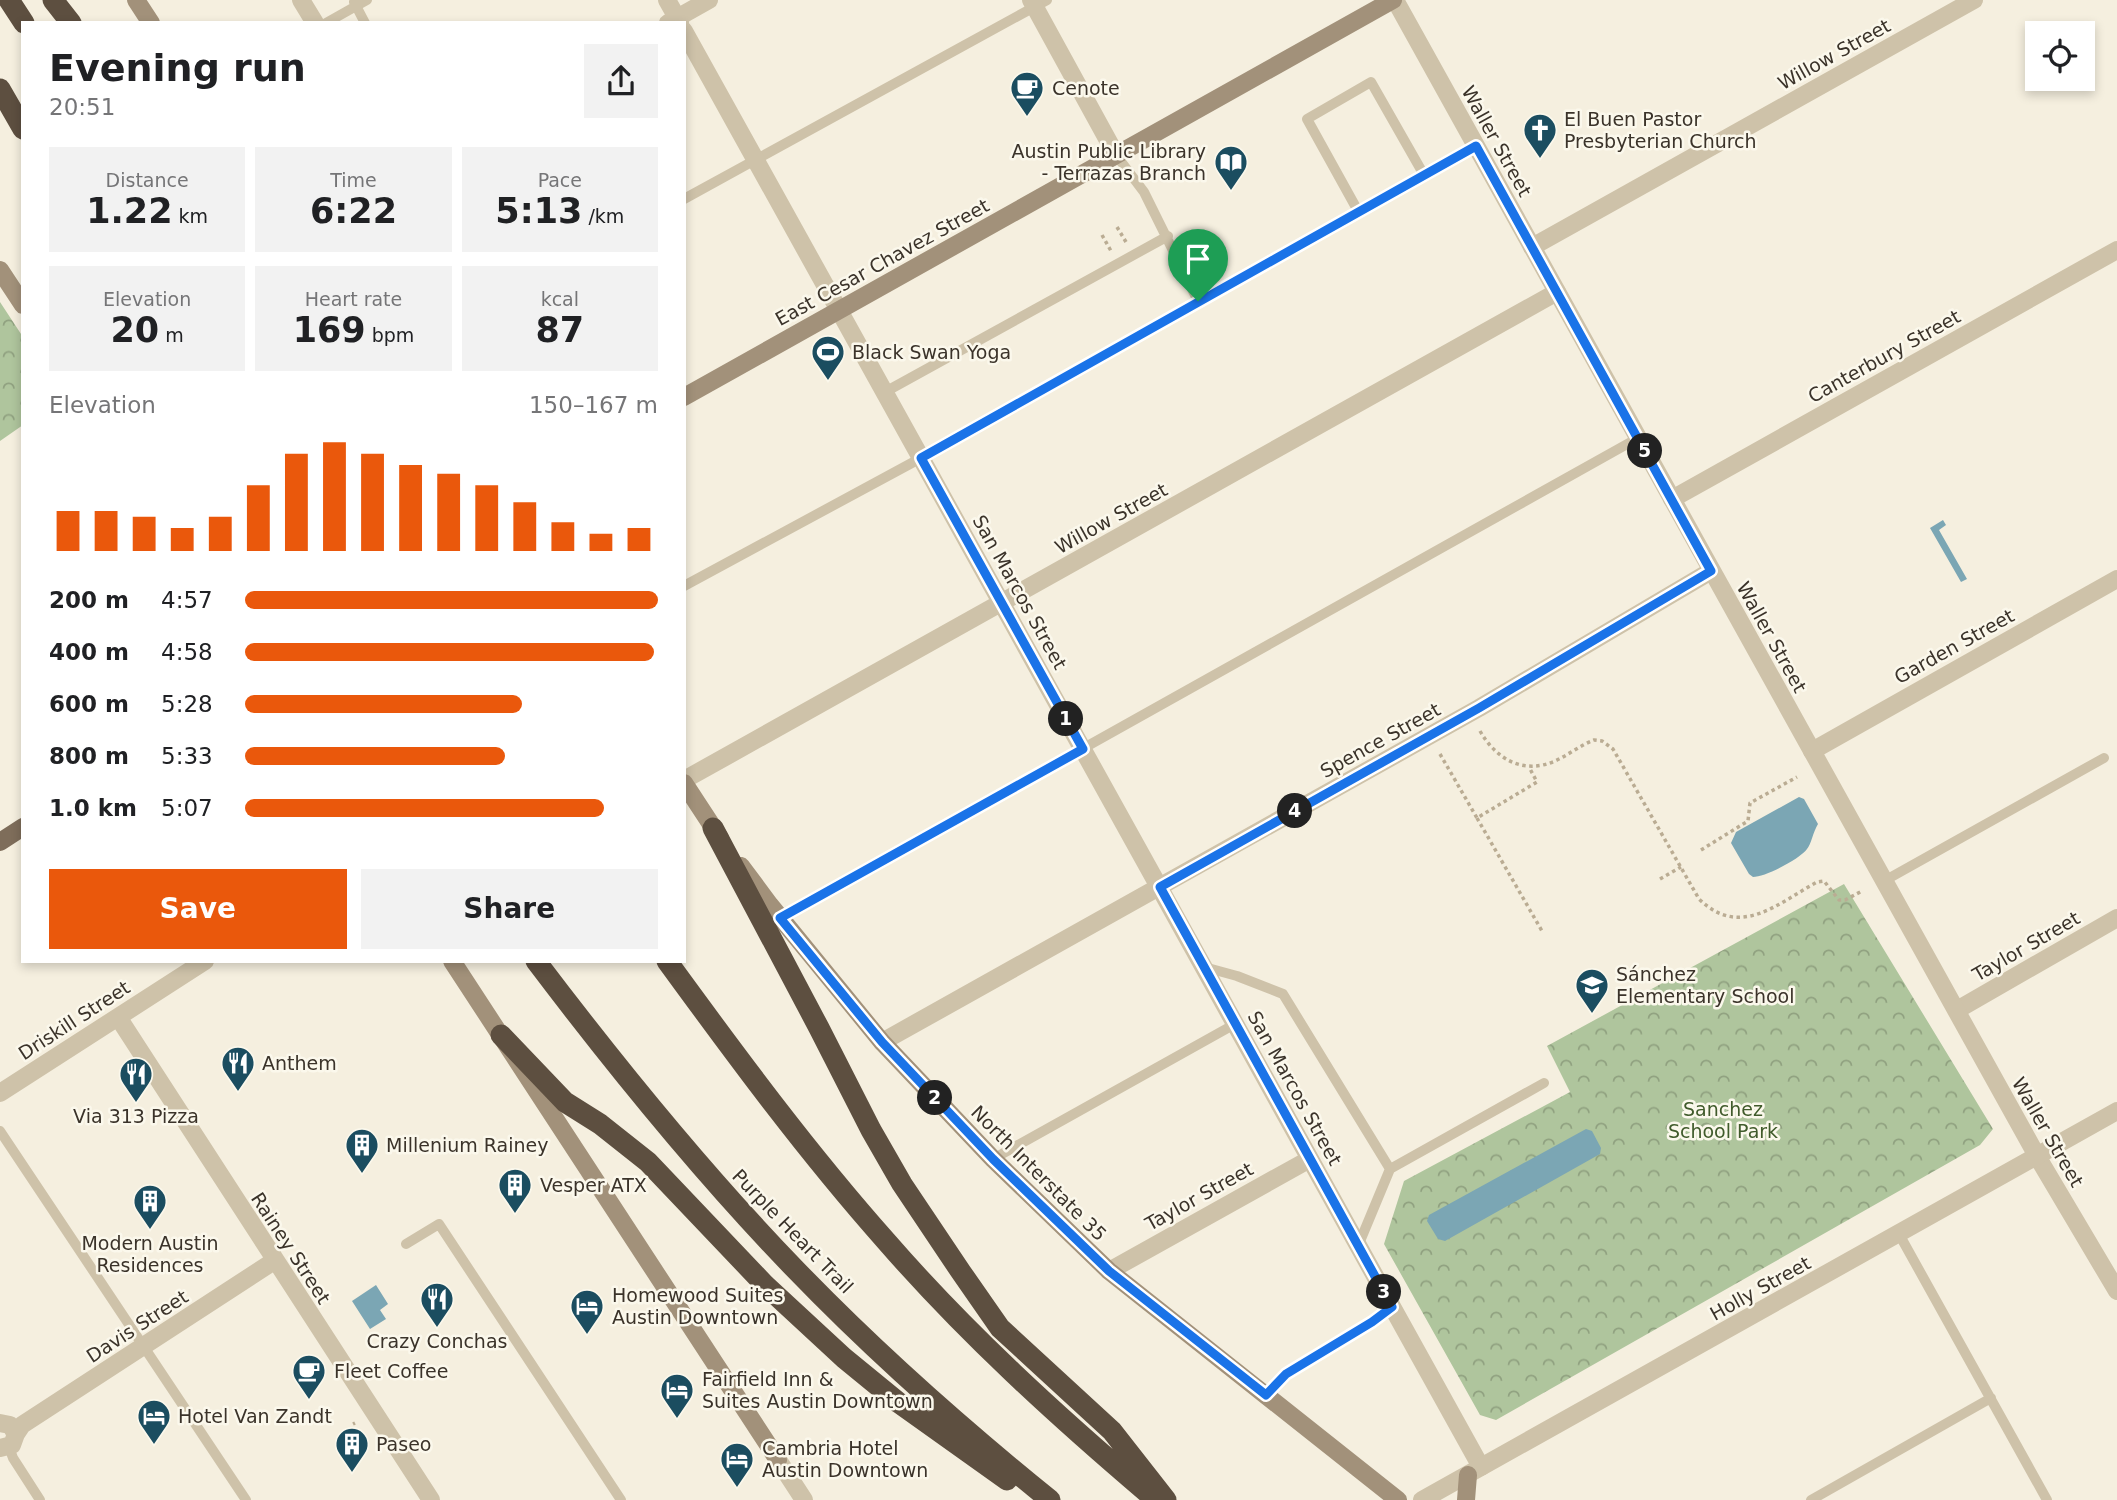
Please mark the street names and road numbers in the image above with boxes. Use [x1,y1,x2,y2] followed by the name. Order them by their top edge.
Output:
[1774,14,1894,94] street label: Willow Street
[1458,82,1536,200] street label: Waller Street
[771,194,993,330] street label: East Cesar Chavez Street
[1804,305,1964,407] street label: Canterbury Street
[1051,478,1171,558] street label: Willow Street
[968,511,1072,673] street label: San Marcos Street
[1733,578,1811,696] street label: Waller Street
[1890,604,2018,688] street label: Garden Street
[1316,698,1444,782] street label: Spence Street
[1968,907,2083,986] street label: Taylor Street
[14,976,134,1064] street label: Driskill Street
[1243,1007,1347,1169] street label: San Marcos Street
[2008,1073,2088,1191] street label: Waller Street
[967,1101,1111,1245] street label: North Interstate 35
[1140,1157,1257,1235] street label: Taylor Street
[728,1164,858,1298] street label: Purple Heart Trail
[247,1188,335,1308] street label: Rainey Street
[1706,1251,1814,1325] street label: Holly Street
[82,1285,192,1367] street label: Davis Street

